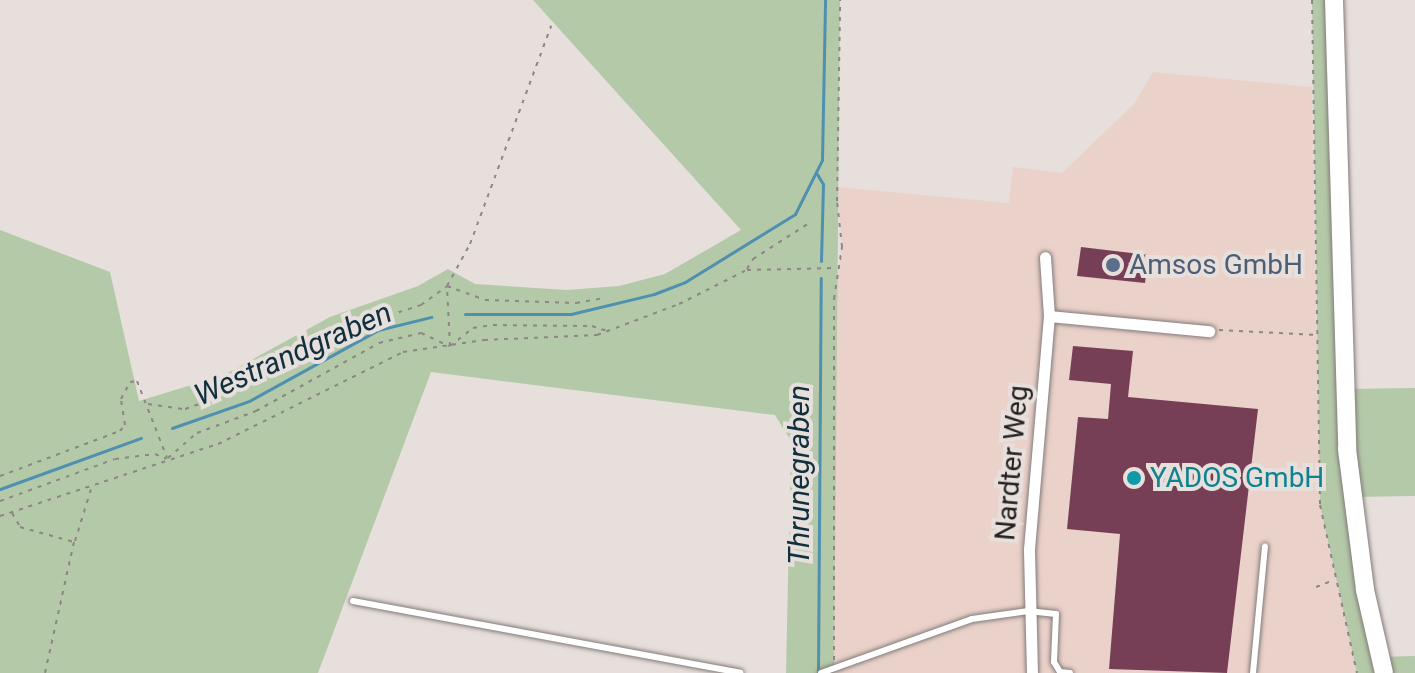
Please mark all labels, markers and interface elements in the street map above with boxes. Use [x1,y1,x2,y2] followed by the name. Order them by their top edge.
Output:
[1129,248,1303,282] place label: Amsos GmbH
[1104,256,1122,274] marker: Amsos GmbH
[189,294,397,414] water label: Westrandgraben
[988,384,1036,542] street label: Nardter Weg
[781,385,817,565] water label: Thrunegraben
[1150,461,1324,495] place label: YADOS GmbH
[1125,469,1143,487] marker: YADOS GmbH

